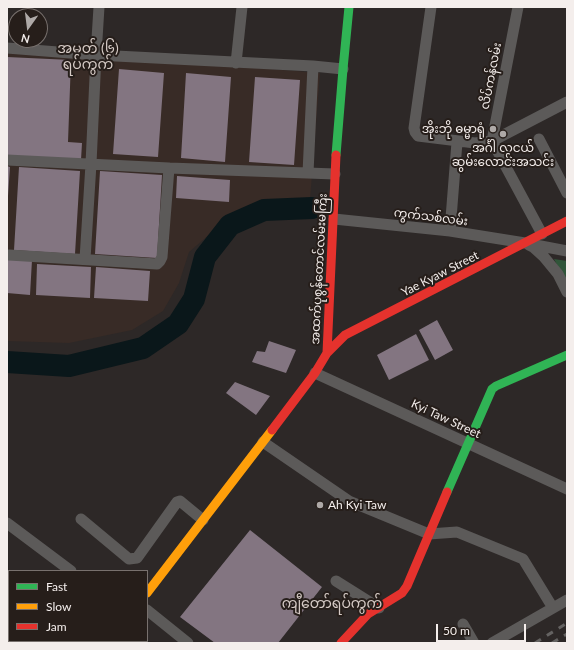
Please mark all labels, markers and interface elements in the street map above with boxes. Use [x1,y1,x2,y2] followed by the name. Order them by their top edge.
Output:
[8,8,48,48] north arrow
[20,32,31,46] text: N
[57,40,119,72] district label: အမှတ် (၆) ရပ်ကွက်
[477,41,505,111] street label: လိပ်ကန်လမ်း
[422,122,485,136] place label: အိုးဘို ဓမ္မာရုံ
[488,124,498,134] marker: အိုးဘို ဓမ္မာရုံ
[498,129,508,139] marker: အင်္ဂါ လူငယ် ဆွမ်းလောင်းအသင်း
[452,141,554,169] place label: အင်္ဂါ လူငယ် ဆွမ်းလောင်းအသင်း
[308,193,330,345] street label: အထက်ပုစွန်တောင်လမ်းမကြီး
[393,205,469,229] street label: ကွက်သစ်လမ်း
[399,248,481,300] street label: Yae Kyaw Street
[409,397,483,441] street label: Kyi Taw Street
[328,498,386,512] place label: Ah Kyi Taw
[315,500,325,510] marker: Ah Kyi Taw
[8,570,148,642] legend
[46,579,67,594] text: Fast
[282,595,382,611] district label: ကျီတော်ရပ်ကွက်
[46,599,71,614] text: Slow
[438,616,528,642] scale bar
[46,619,67,634] text: Jam
[443,623,470,638] text: 50 m

